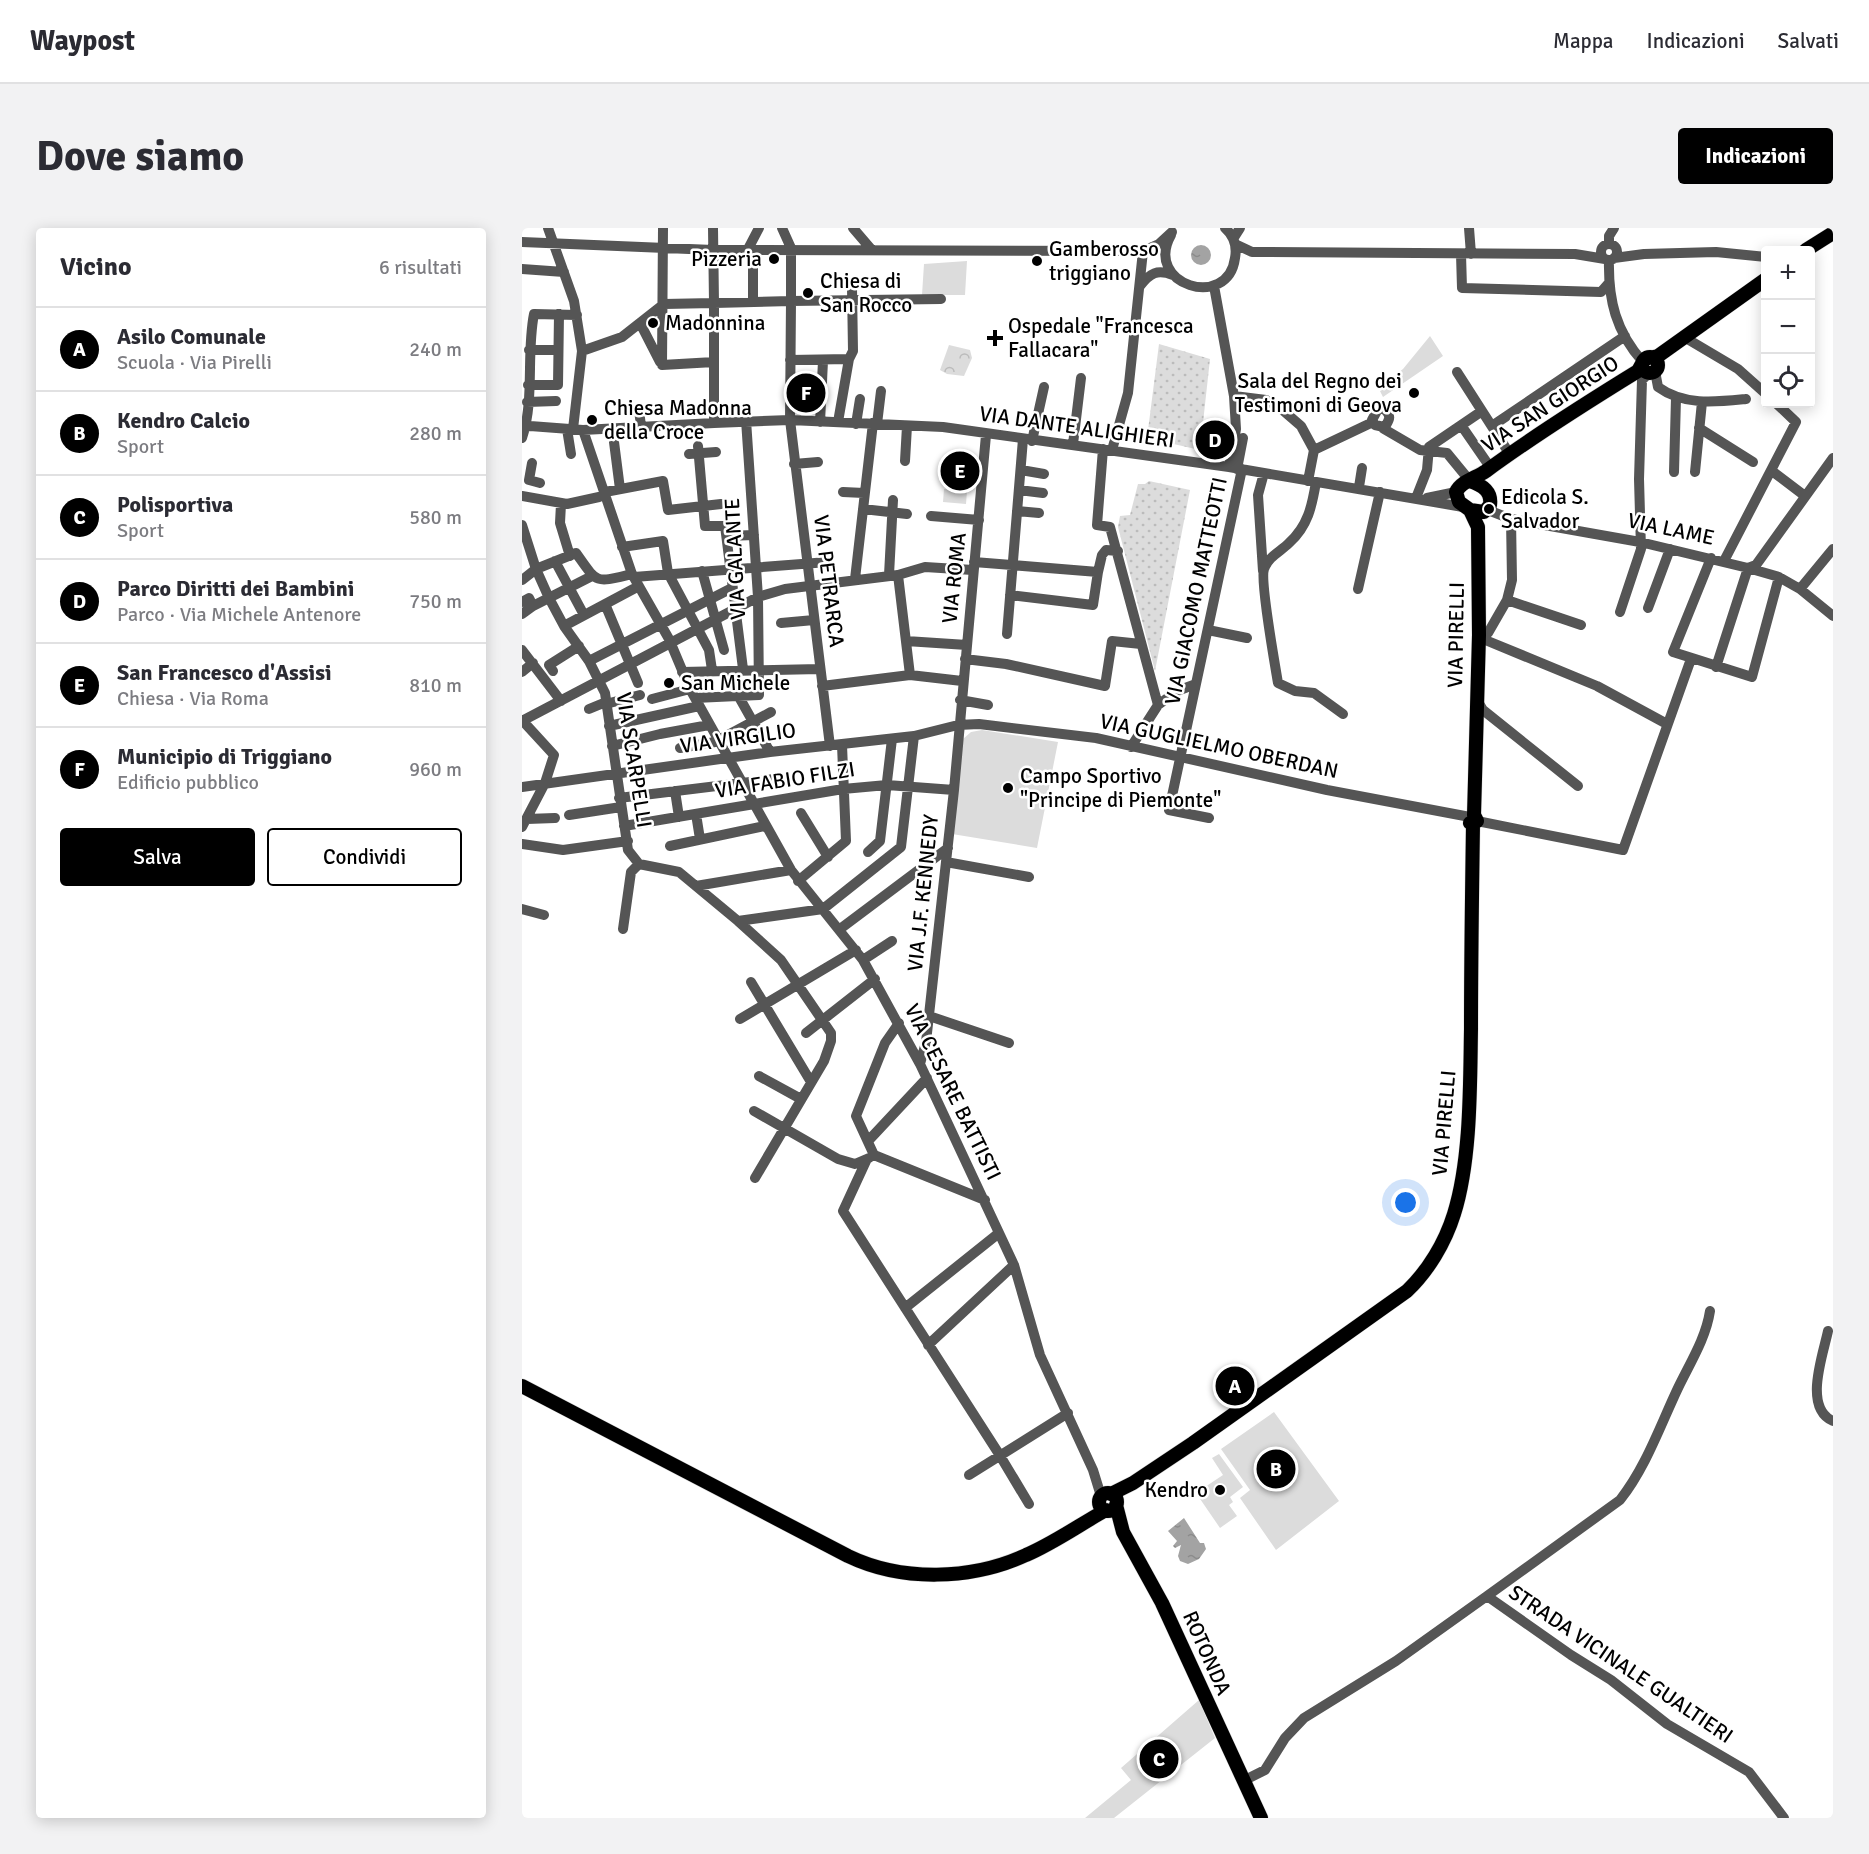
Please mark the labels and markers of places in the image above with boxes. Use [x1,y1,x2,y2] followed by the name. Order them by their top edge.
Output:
[1049,236,1159,286] place label: Gamberosso triggiano
[691,246,762,272] place label: Pizzeria
[767,252,781,266] marker: Pizzeria
[1030,254,1044,268] marker: Gamberosso triggiano
[820,268,912,318] place label: Chiesa di San Rocco
[801,286,815,300] marker: Chiesa di San Rocco
[665,310,765,336] place label: Madonnina
[1008,313,1194,363] place label: Ospedale "Francesca Fallacara"
[646,316,660,330] marker: Madonnina
[986,329,1004,347] marker: Ospedale "Francesca Fallacara"
[1235,368,1402,418] place label: Sala del Regno dei Testimoni di Geova
[786,370,826,416] pin: F
[1407,386,1421,400] marker: Sala del Regno dei Testimoni di Geova
[604,395,752,445] place label: Chiesa Madonna della Croce
[585,413,599,427] marker: Chiesa Madonna della Croce
[1196,418,1234,462] pin: D
[940,448,980,494] pin: E
[1501,484,1589,534] place label: Edicola S. Salvador
[1482,502,1496,516] marker: Edicola S. Salvador
[681,670,790,696] place label: San Michele
[662,676,676,690] marker: San Michele
[1020,763,1221,813] place label: Campo Sportivo "Principe di Piemonte"
[1001,781,1015,795] marker: Campo Sportivo "Principe di Piemonte"
[1216,1364,1254,1408] pin: A
[1256,1446,1296,1492] pin: B
[1144,1477,1208,1503] place label: Kendro
[1213,1483,1227,1497] marker: Kendro
[1140,1736,1178,1781] pin: C

